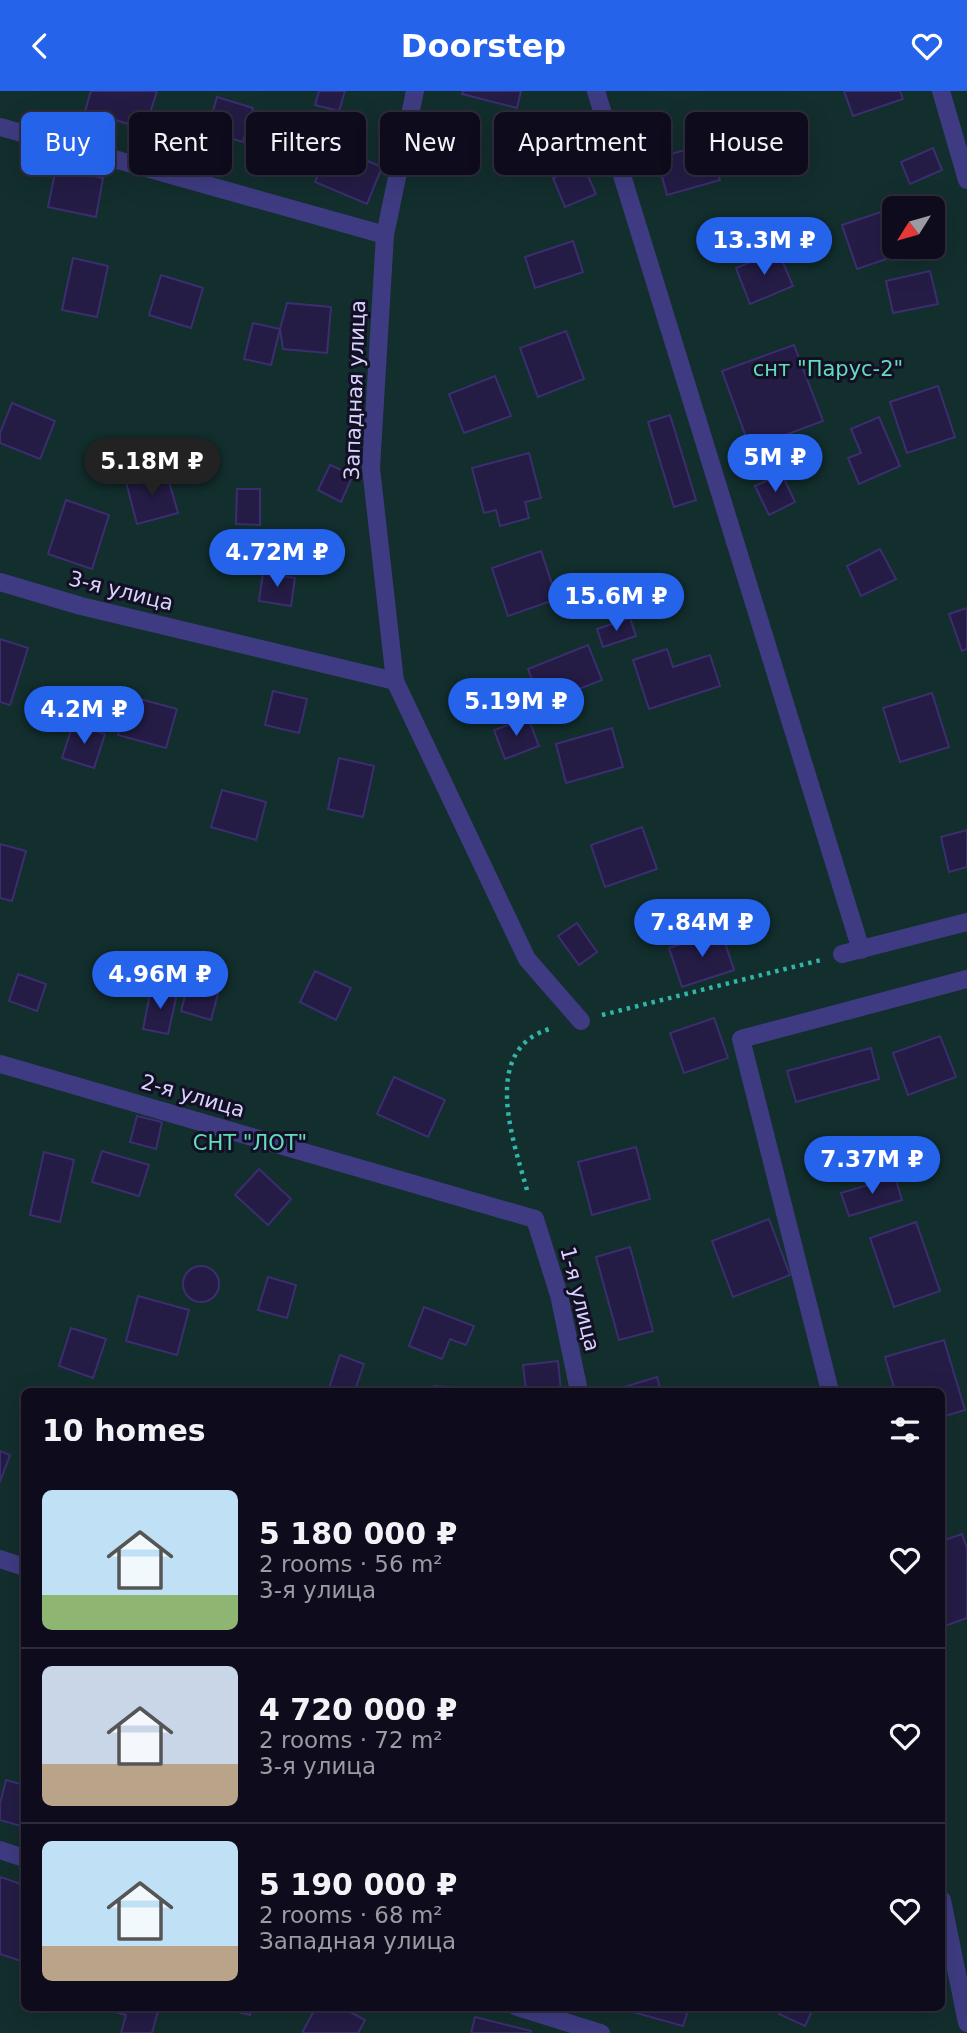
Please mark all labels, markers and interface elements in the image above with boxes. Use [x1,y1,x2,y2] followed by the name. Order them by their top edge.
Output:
[21,27,59,65] icon: back
[401,27,566,65] text: Doorstep
[908,27,946,65] icon: heart
[21,112,115,175] chip: Buy
[129,112,232,175] chip: Rent
[246,112,366,175] chip: Filters
[380,112,480,175] chip: New
[494,112,671,175] chip: Apartment
[685,112,808,175] chip: House
[882,196,945,259] north arrow
[882,196,945,259] map controls
[699,218,829,277] pin: 13.3M ₽
[712,227,816,253] text: 13.3M ₽
[340,300,370,480] street label: Западная улица
[753,357,903,381] park label: снт "Парус-2"
[734,435,816,494] pin: 5M ₽
[87,439,217,498] pin: 5.18M ₽
[744,444,806,470] text: 5M ₽
[100,448,204,474] text: 5.18M ₽
[212,529,342,589] pin: 4.72M ₽
[225,539,329,565] text: 4.72M ₽
[66,566,176,616] street label: 3-я улица
[551,573,681,633] pin: 15.6M ₽
[564,583,668,609] text: 15.6M ₽
[451,679,581,738] pin: 5.19M ₽
[27,687,141,746] pin: 4.2M ₽
[464,688,568,714] text: 5.19M ₽
[40,696,128,722] text: 4.2M ₽
[637,899,767,959] pin: 7.84M ₽
[650,909,754,935] text: 7.84M ₽
[95,951,225,1011] pin: 4.96M ₽
[108,961,212,987] text: 4.96M ₽
[138,1070,248,1122] street label: 2-я улица
[193,1131,307,1155] park label: СНТ "ЛОТ"
[807,1137,937,1196] pin: 7.37M ₽
[820,1146,924,1172] text: 7.37M ₽
[555,1244,605,1354] street label: 1-я улица
[886,1411,924,1449] icon: filters
[42,1413,206,1448] text: 10 homes
[259,1516,457,1551] text: 5 180 000 ₽
[98,1518,182,1602] icon: home
[886,1541,924,1579] icon: heart
[259,1551,443,1577] text: 2 rooms · 56 m²
[259,1577,376,1603] text: 3-я улица
[259,1692,457,1727] text: 4 720 000 ₽
[98,1694,182,1778] icon: home
[886,1717,924,1755] icon: heart
[259,1727,443,1753] text: 2 rooms · 72 m²
[259,1753,376,1779] text: 3-я улица
[259,1867,457,1902] text: 5 190 000 ₽
[98,1869,182,1953] icon: home
[886,1892,924,1930] icon: heart
[259,1902,443,1928] text: 2 rooms · 68 m²
[259,1928,456,1954] text: Западная улица

